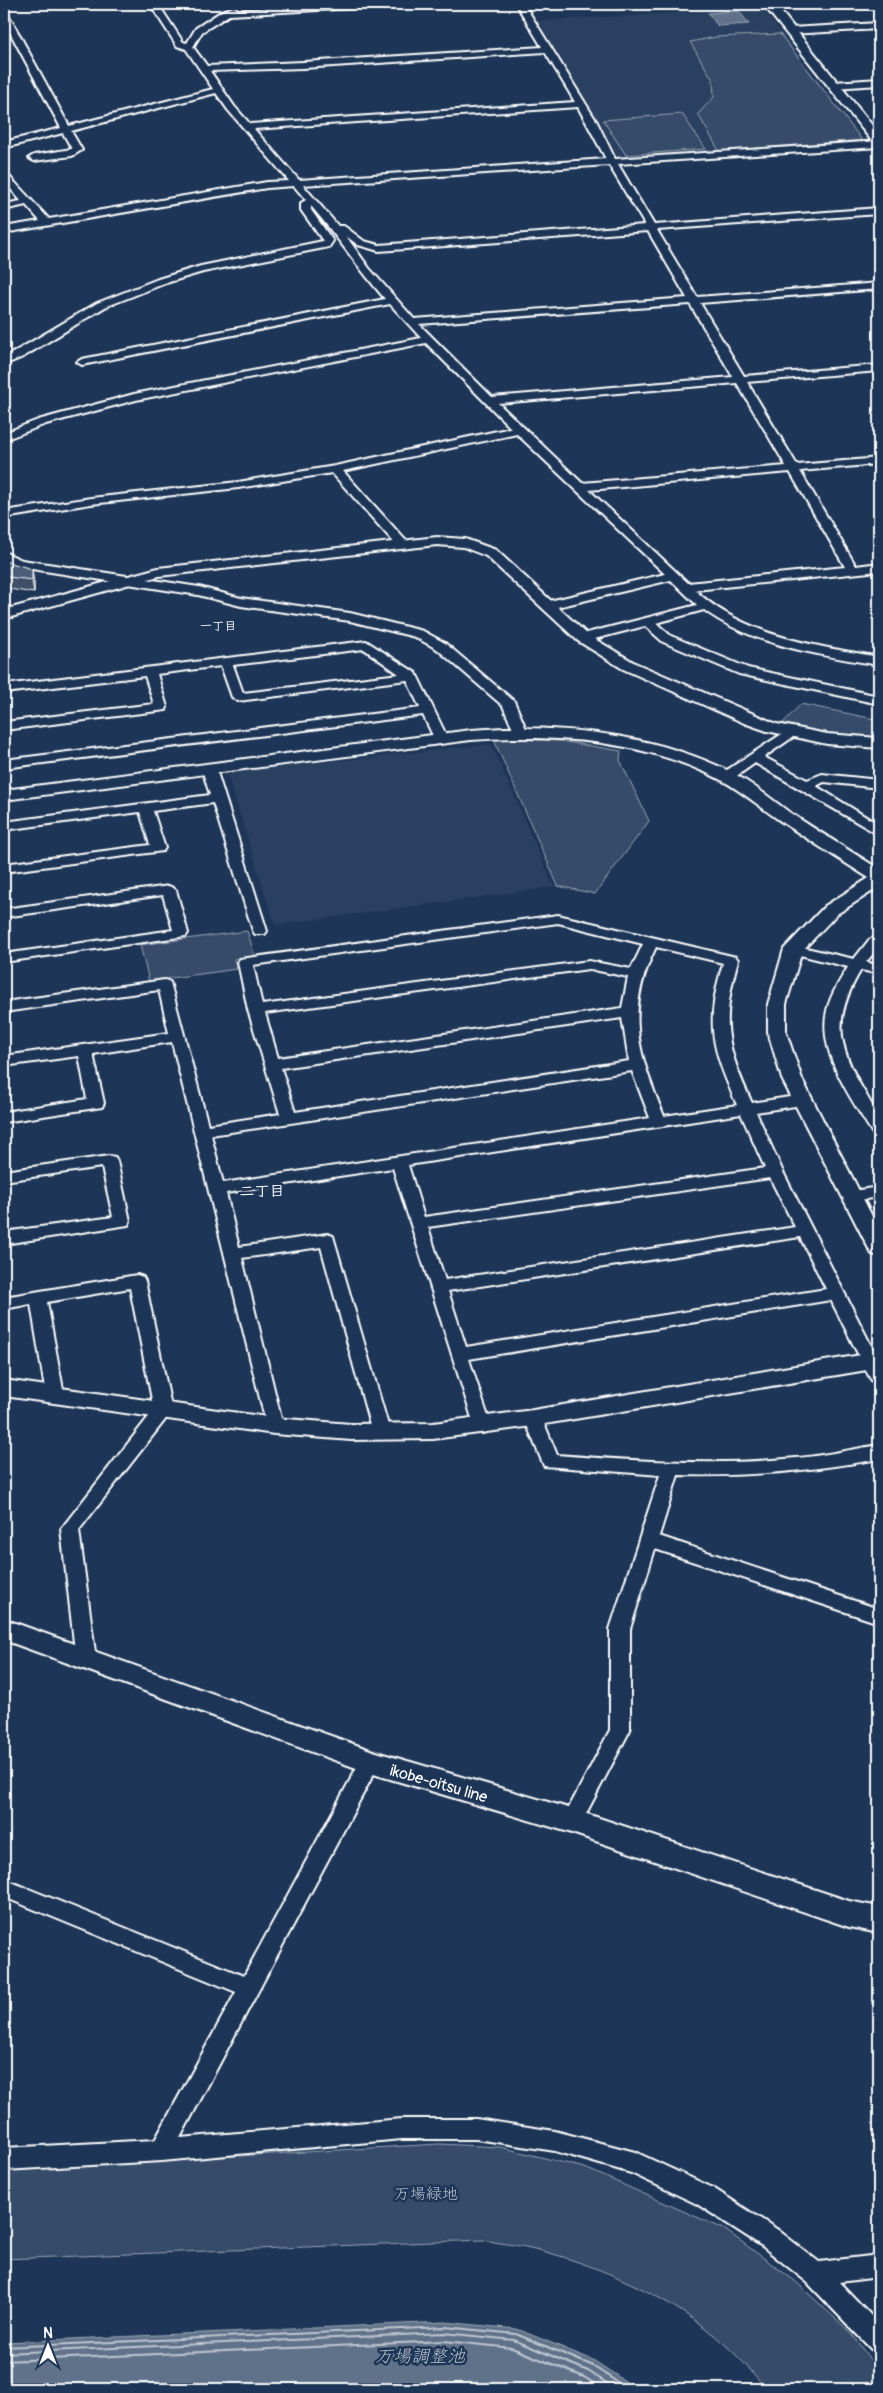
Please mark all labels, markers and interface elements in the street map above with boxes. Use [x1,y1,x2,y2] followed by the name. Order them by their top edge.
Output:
[200,619,236,634] district label: 一丁目
[239,1182,285,1201] district label: 二丁目
[388,1761,490,1807] street label: ikobe-oitsu line
[394,2184,458,2204] park label: 万場緑地
[22,2320,72,2370] north arrow
[43,2325,53,2342] text: N
[375,2345,466,2368] water label: 万場調整池

